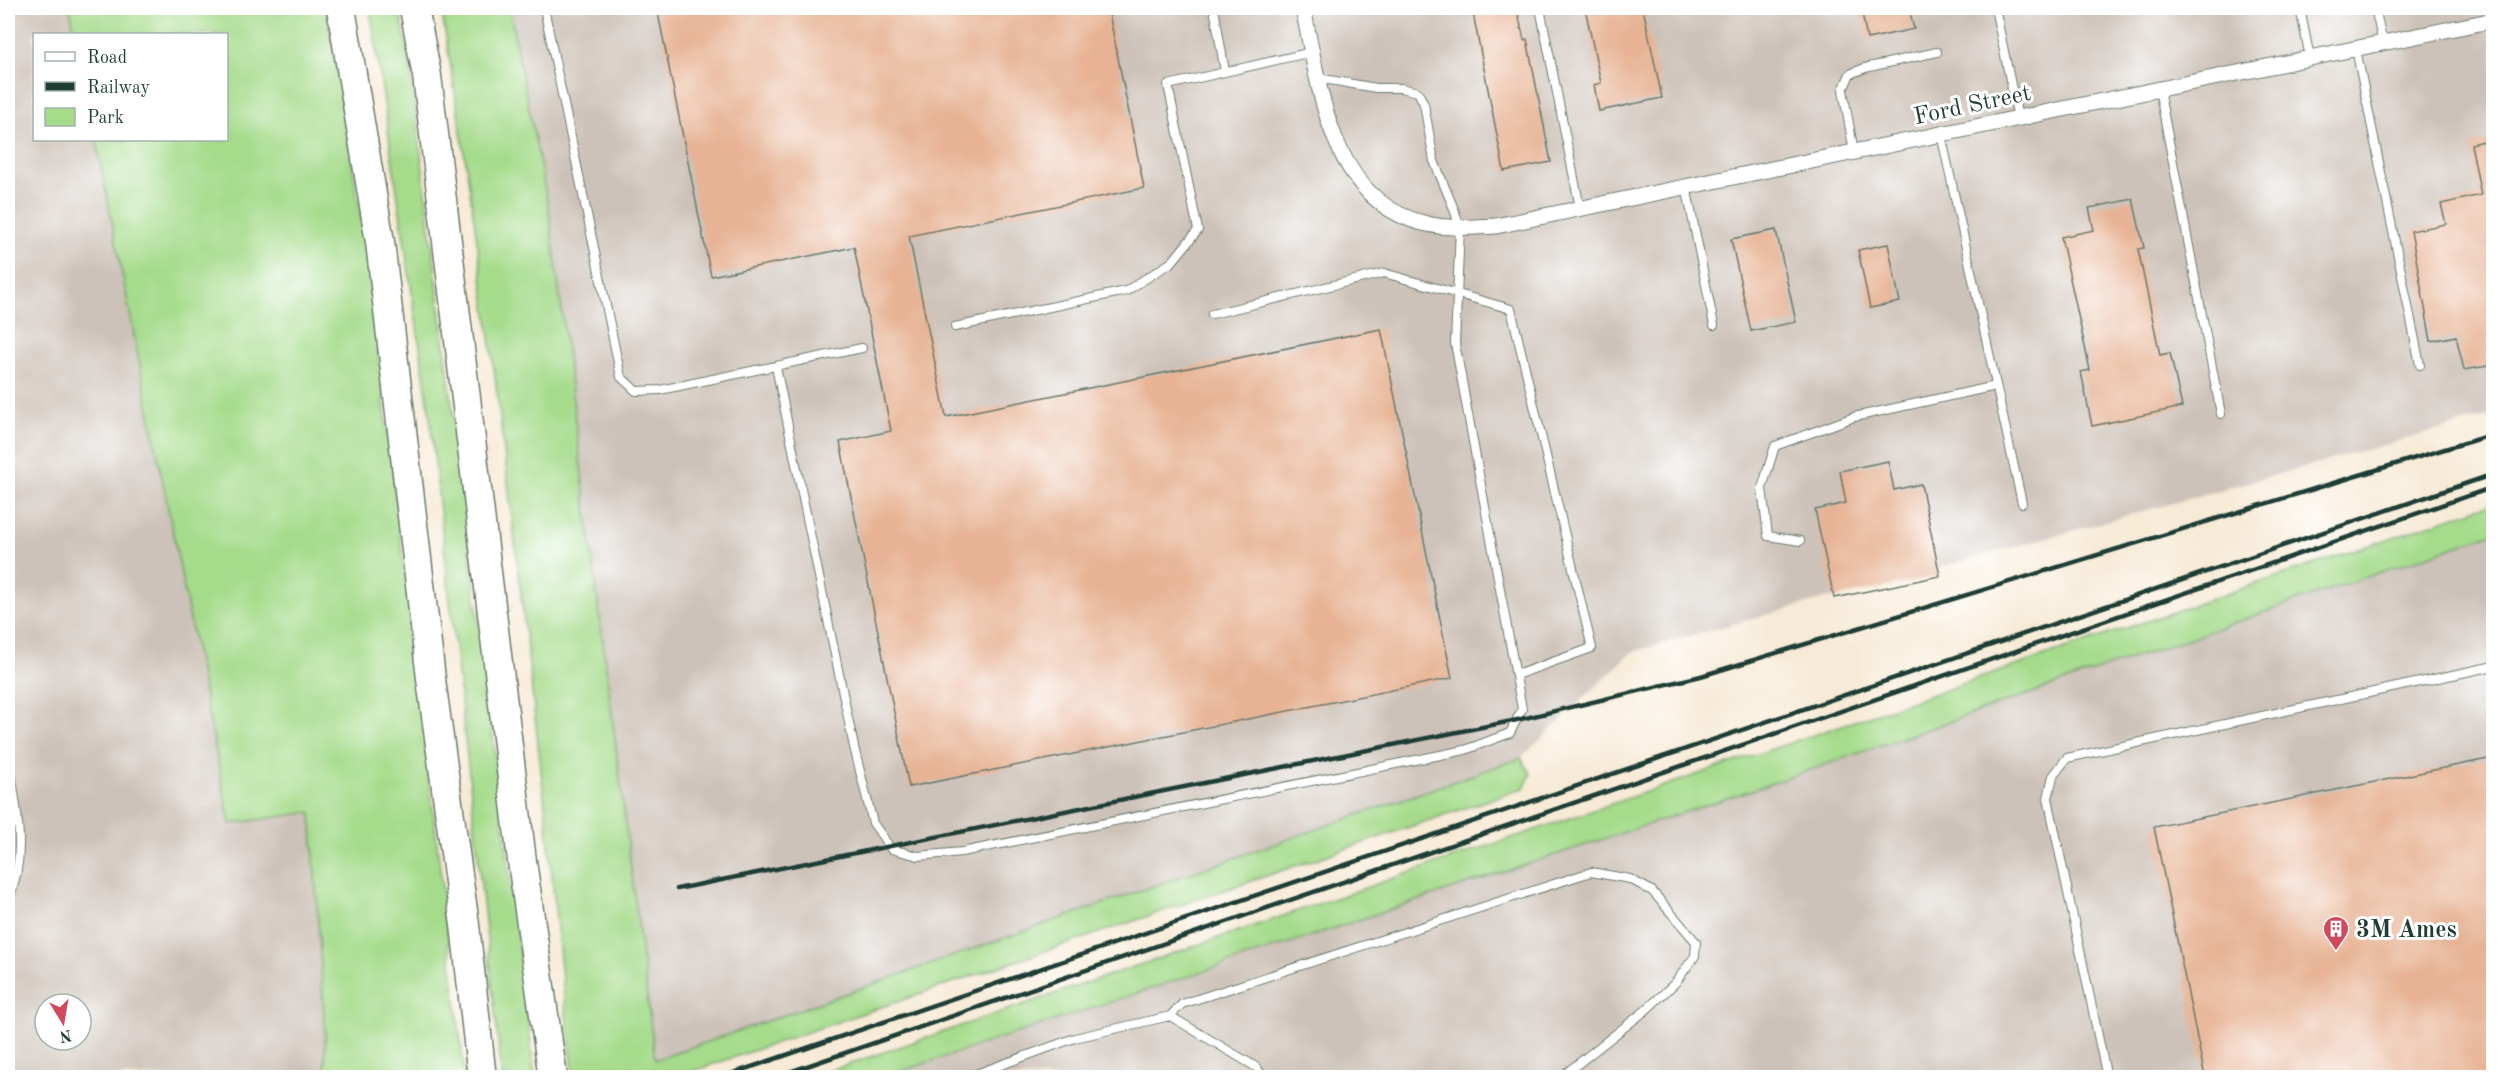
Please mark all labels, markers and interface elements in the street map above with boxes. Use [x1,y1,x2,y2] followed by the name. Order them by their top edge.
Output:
[33,33,228,141] legend
[87,49,127,67] text: Road
[87,79,150,97] text: Railway
[1912,82,2033,130] street label: Ford Street
[87,109,124,127] text: Park
[2321,914,2351,952] building icon: 3M Ames
[2356,919,2457,943] place label: 3M Ames
[33,992,93,1052] north arrow
[57,1026,73,1044] text: N

